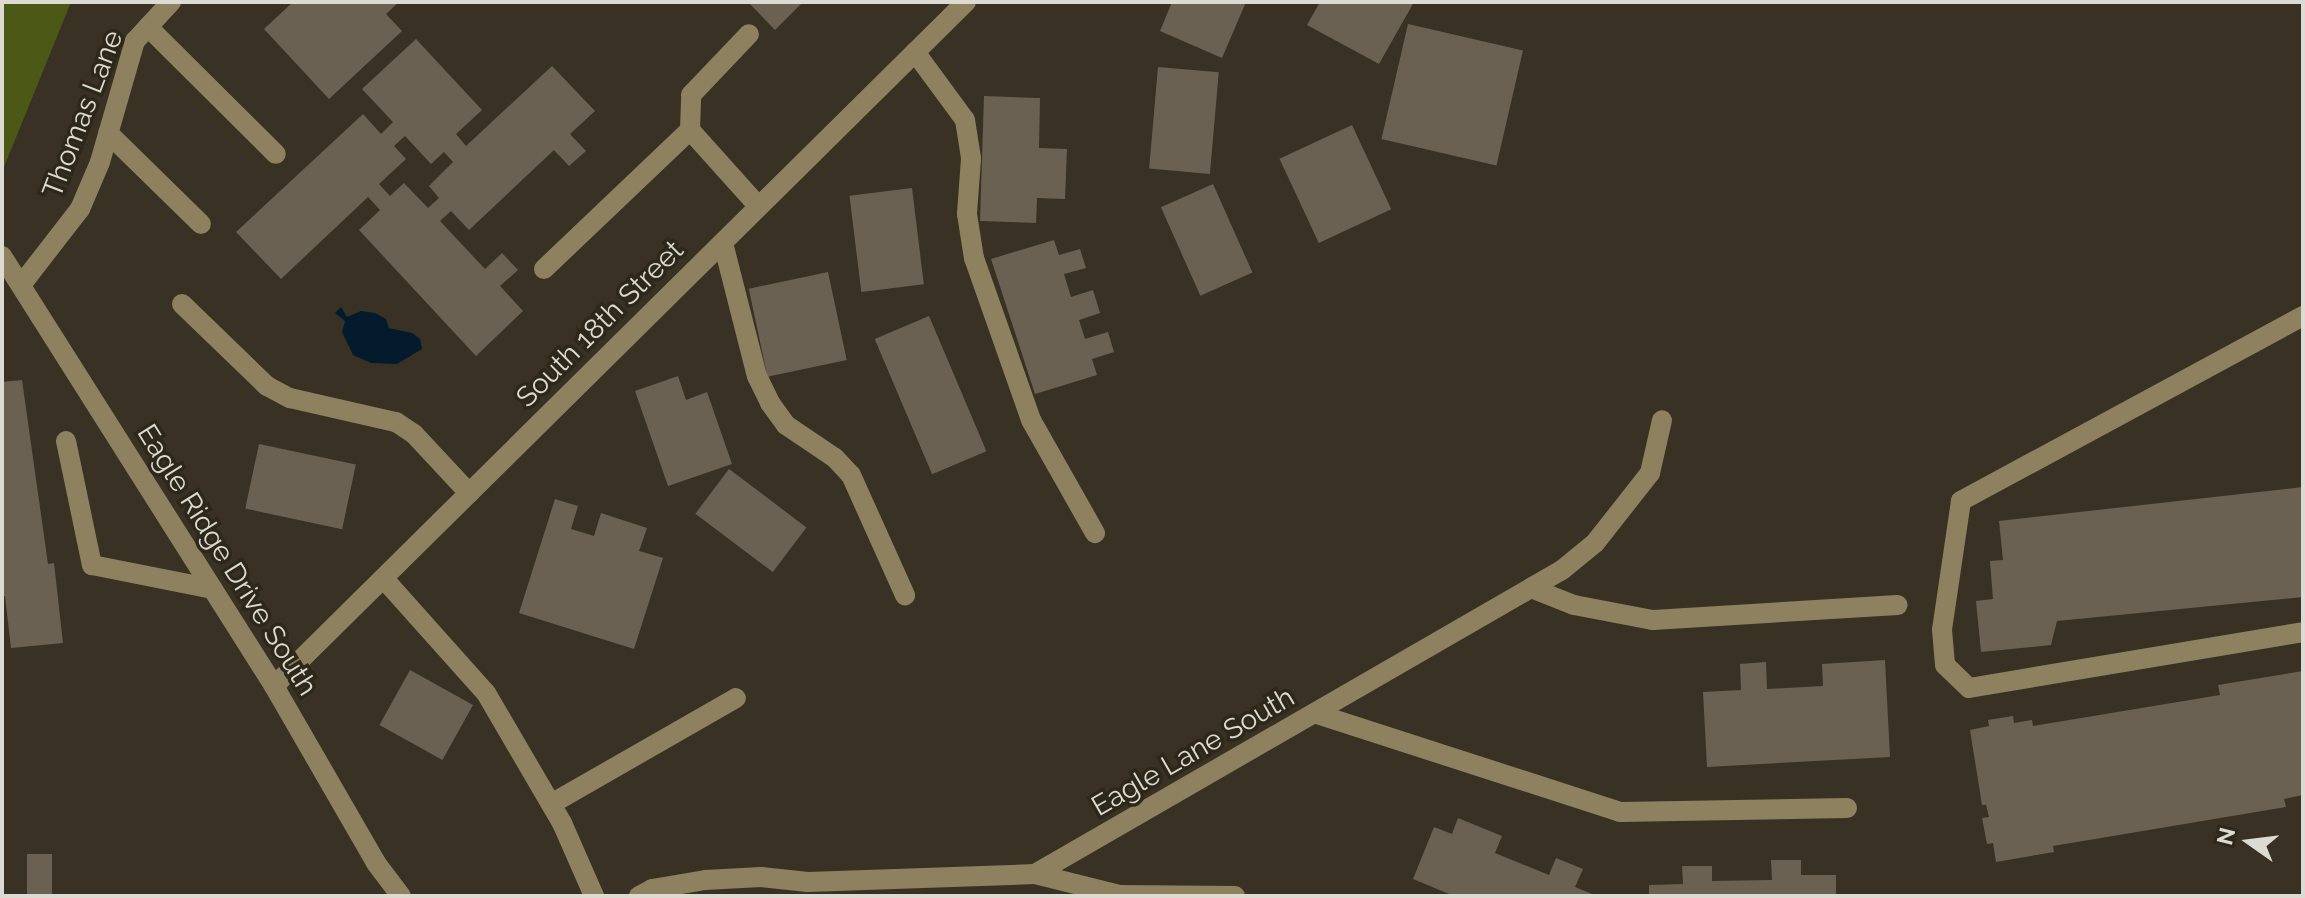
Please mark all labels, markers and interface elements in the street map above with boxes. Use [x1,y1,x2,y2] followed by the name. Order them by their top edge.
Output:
[36,26,130,202] street label: Thomas Lane
[510,234,690,414] street label: South 18th Street
[130,418,324,702] street label: Eagle Ridge Drive South
[1086,680,1300,824] street label: Eagle Lane South
[2209,802,2289,882] north arrow
[2211,825,2240,847] text: N

